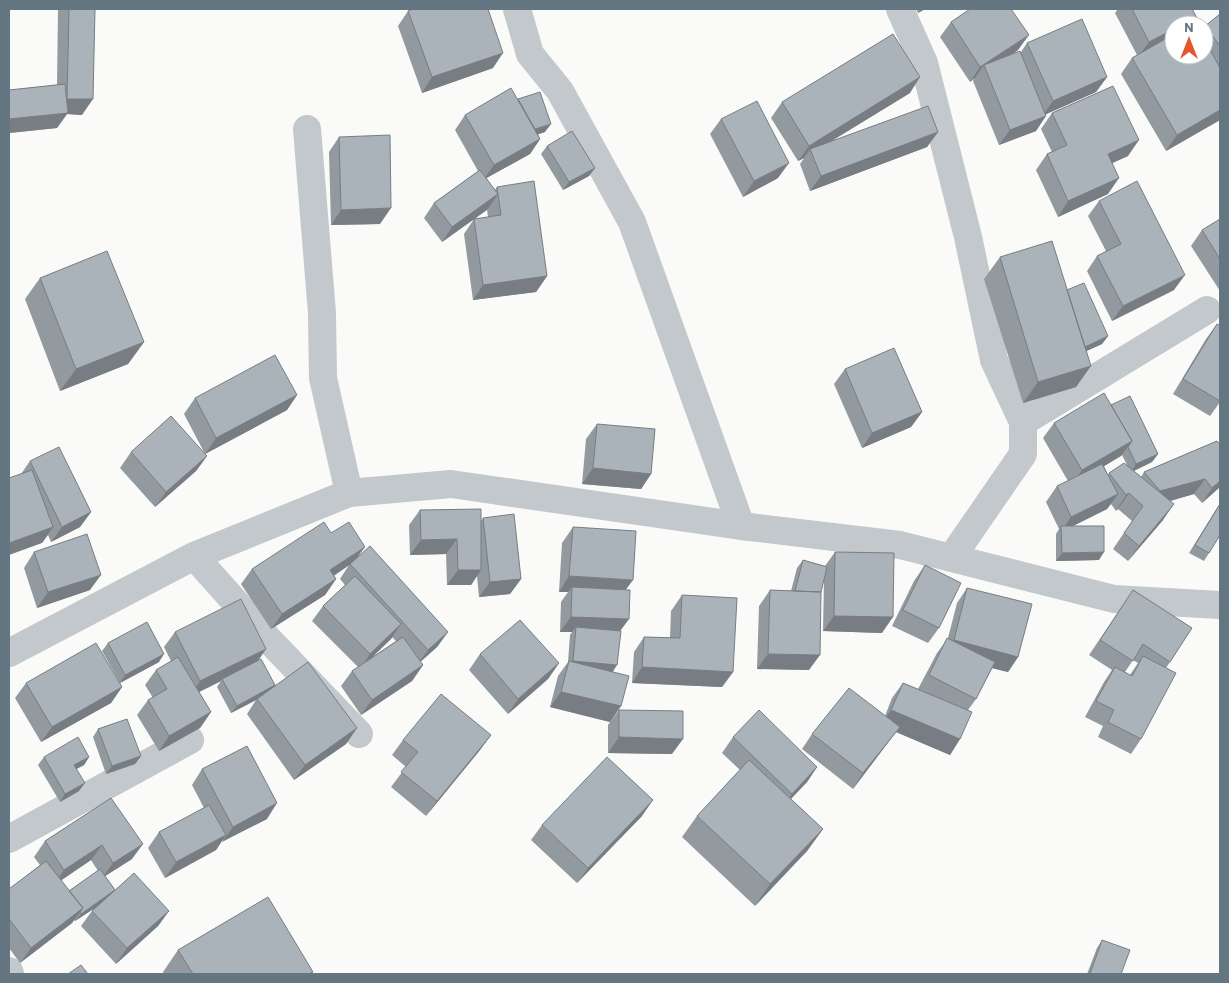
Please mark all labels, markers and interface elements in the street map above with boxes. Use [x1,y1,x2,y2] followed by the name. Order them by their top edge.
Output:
[1164,15,1214,65] north arrow
[1184,18,1194,35] text: N

